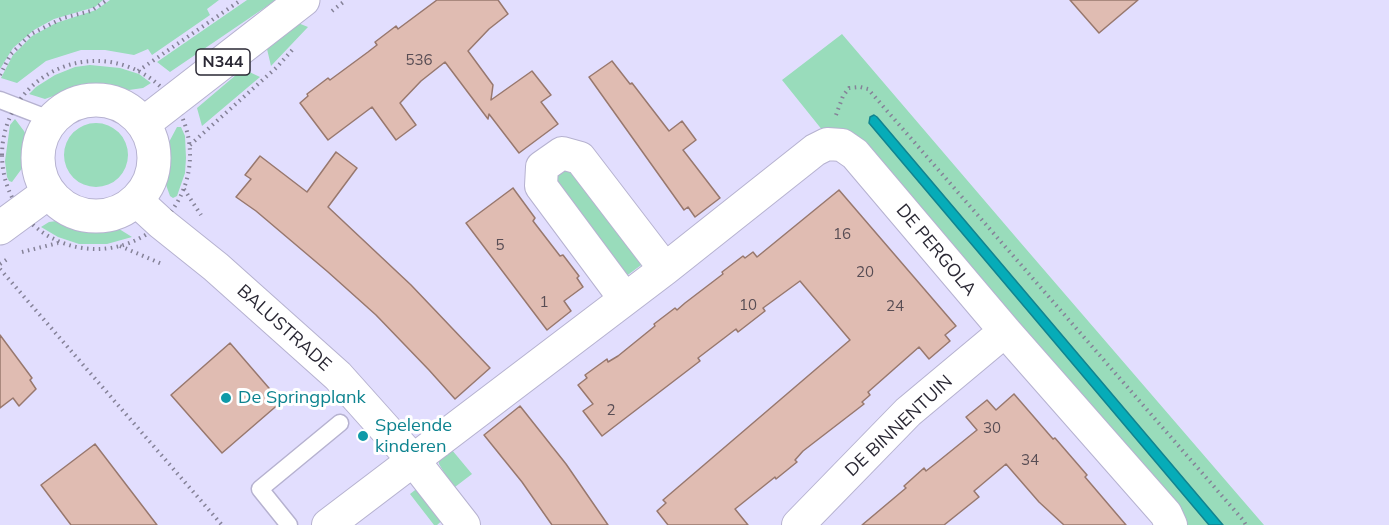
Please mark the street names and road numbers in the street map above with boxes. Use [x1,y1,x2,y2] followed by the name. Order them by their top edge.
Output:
[196,49,250,75] road number: N344
[891,200,981,300] street label: DE PERGOLA
[233,280,335,376] street label: BALUSTRADE
[841,371,957,481] street label: DE BINNENTUIN

